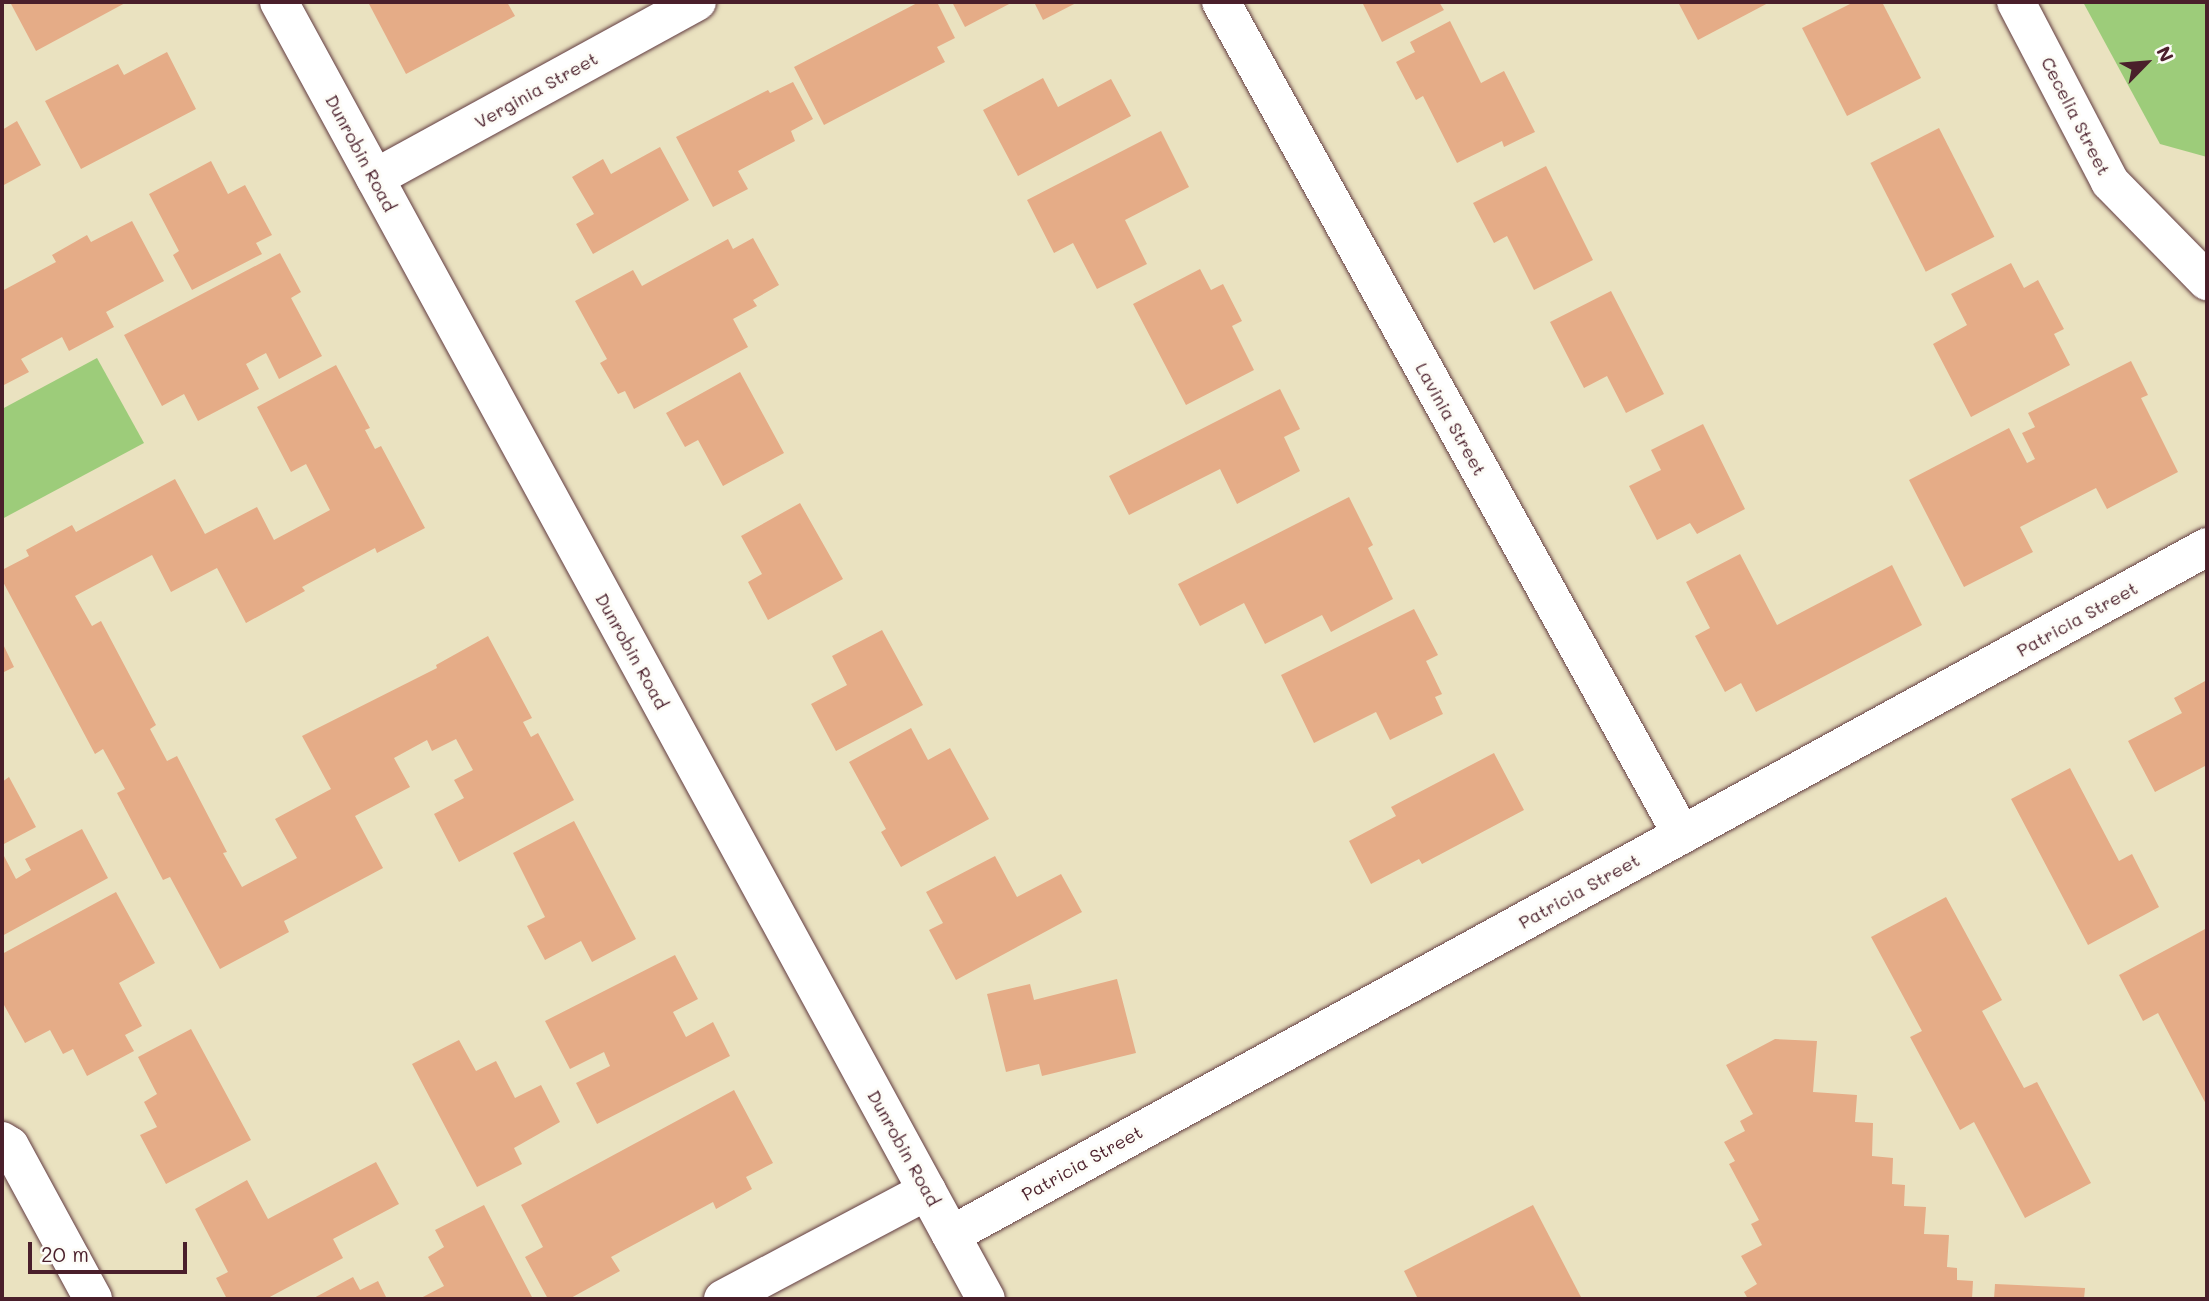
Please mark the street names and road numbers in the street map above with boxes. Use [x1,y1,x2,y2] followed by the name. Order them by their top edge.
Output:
[471,47,601,133] street label: Verginia Street
[2037,53,2115,179] street label: Cecelia Street
[321,91,401,215] street label: Dunrobin Road
[1411,359,1491,479] street label: Lavinia Street
[2013,577,2141,661] street label: Patricia Street
[591,589,673,713] street label: Dunrobin Road
[1515,849,1643,933] street label: Patricia Street
[863,1086,945,1210] street label: Dunrobin Road
[1018,1121,1146,1205] street label: Patricia Street

